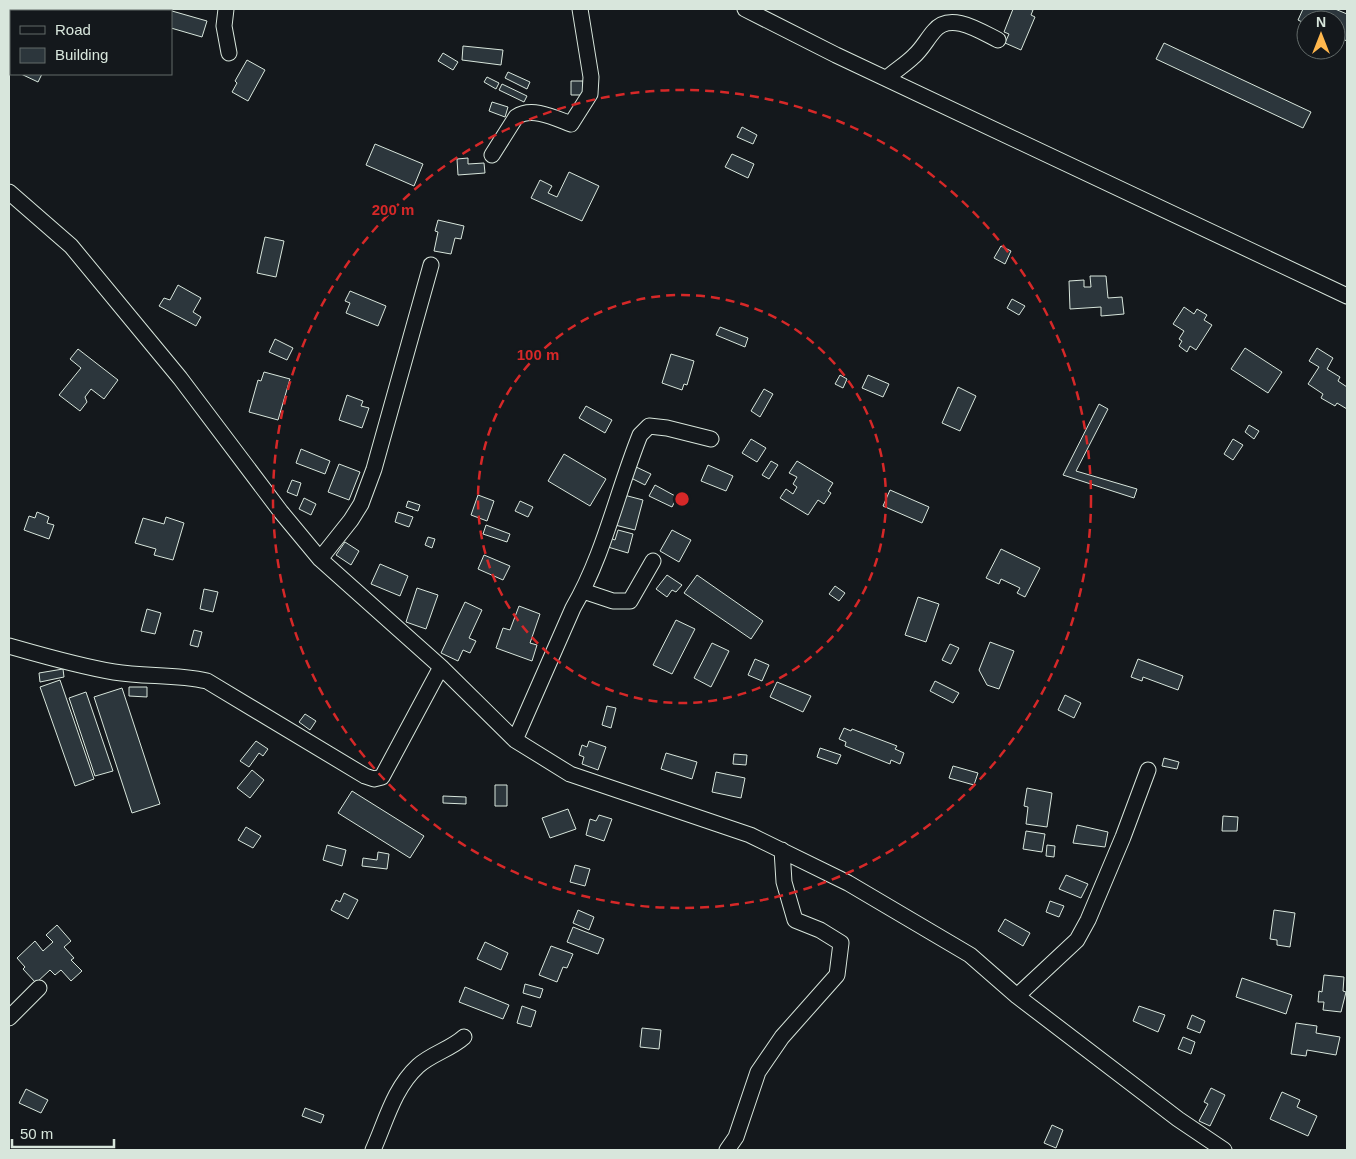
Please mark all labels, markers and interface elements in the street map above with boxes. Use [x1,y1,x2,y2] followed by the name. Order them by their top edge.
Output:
[10,10,172,75] legend
[1296,10,1346,60] north arrow
[1316,14,1326,30] text: N
[55,21,91,38] text: Road
[55,46,108,63] text: Building
[372,201,414,218] text: 200 m
[517,346,559,363] text: 100 m
[673,490,691,508] centre of rings
[12,1116,115,1148] scale bar
[20,1125,53,1142] text: 50 m

